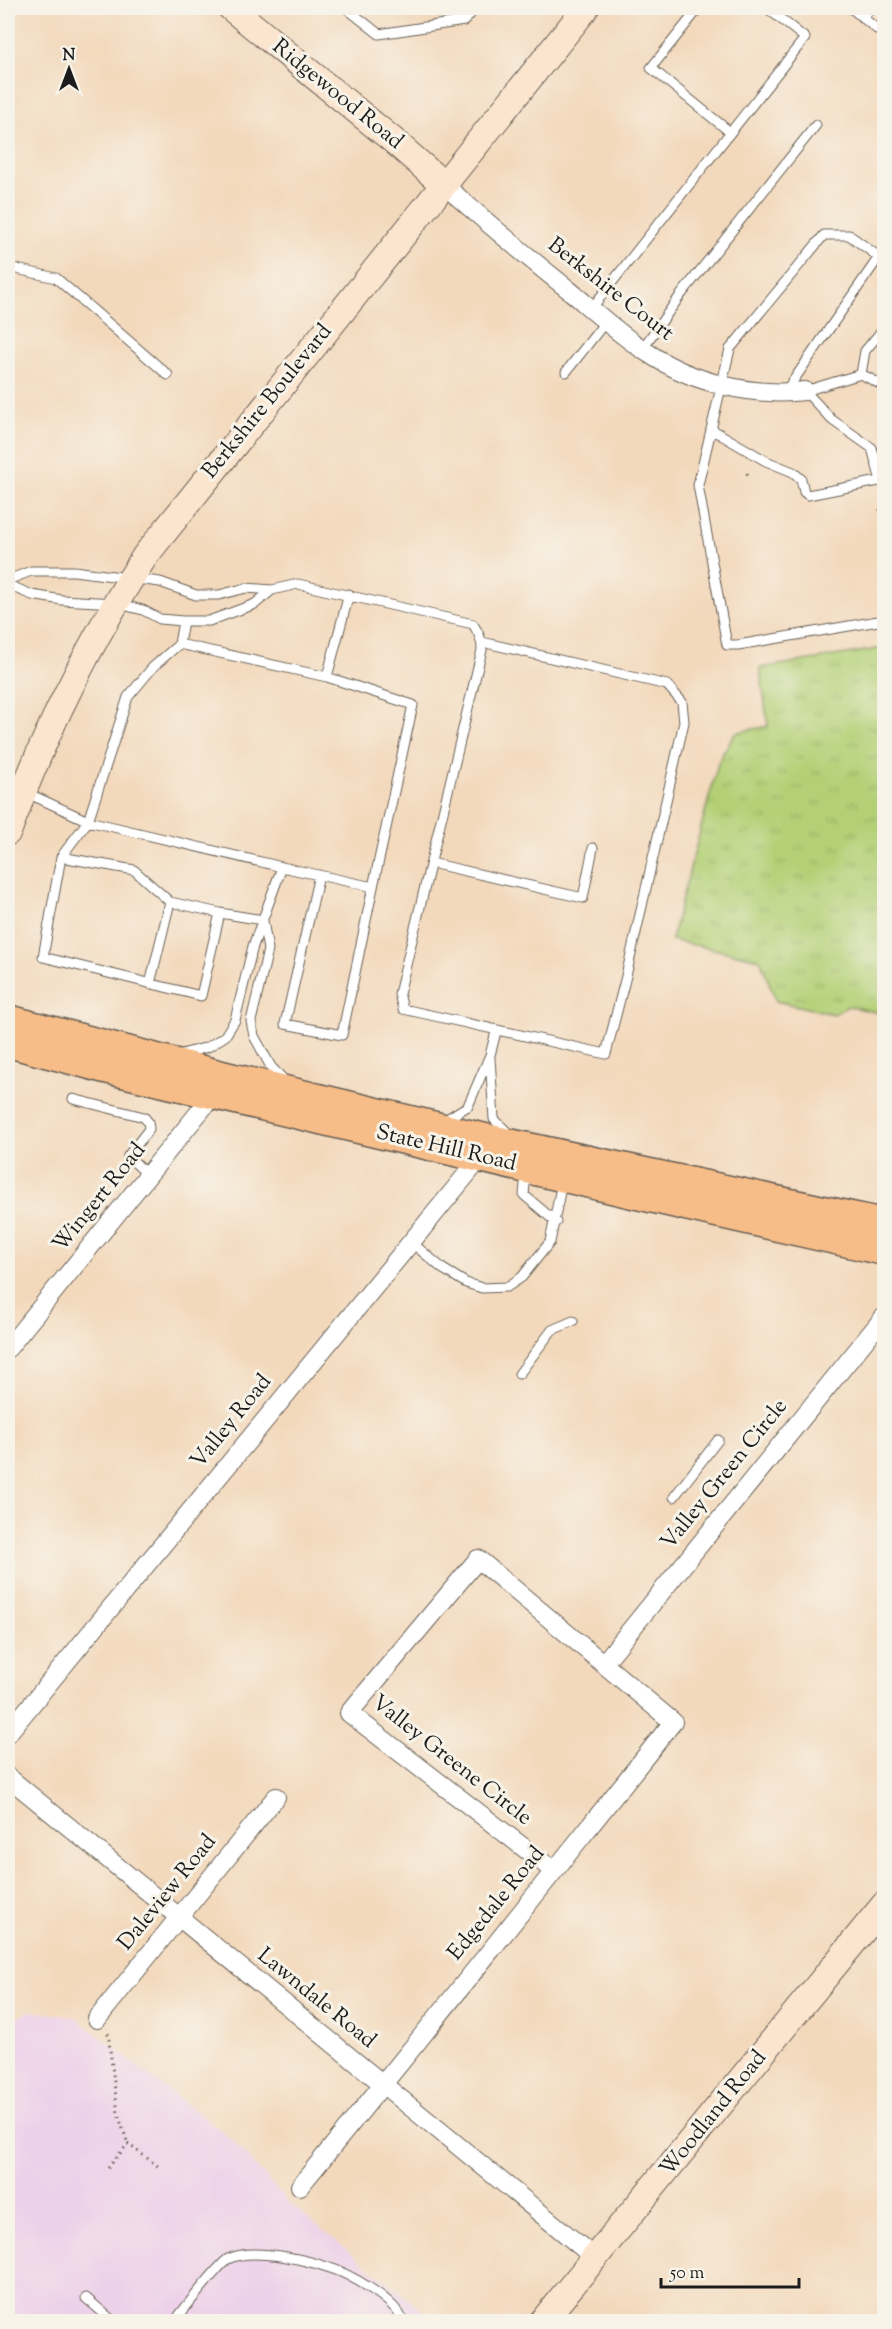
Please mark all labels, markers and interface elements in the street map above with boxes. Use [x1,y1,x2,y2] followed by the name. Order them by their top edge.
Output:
[264,32,410,158] street label: Ridgewood Road
[39,39,99,99] north arrow
[63,45,76,68] text: N
[540,230,680,350] street label: Berkshire Court
[195,317,341,487] street label: Berkshire Boulevard
[373,1117,519,1181] street label: State Hill Road
[46,1136,154,1260] street label: Wingert Road
[184,1368,280,1476] street label: Valley Road
[654,1392,796,1558] street label: Valley Green Circle
[364,1688,538,1834] street label: Valley Greene Circle
[111,1828,225,1958] street label: Daleview Road
[441,1840,553,1968] street label: Edgedale Road
[249,1941,383,2057] street label: Lawndale Road
[653,2044,775,2184] street label: Woodland Road
[661,2251,799,2289] scale bar
[669,2261,705,2287] text: 50 m

